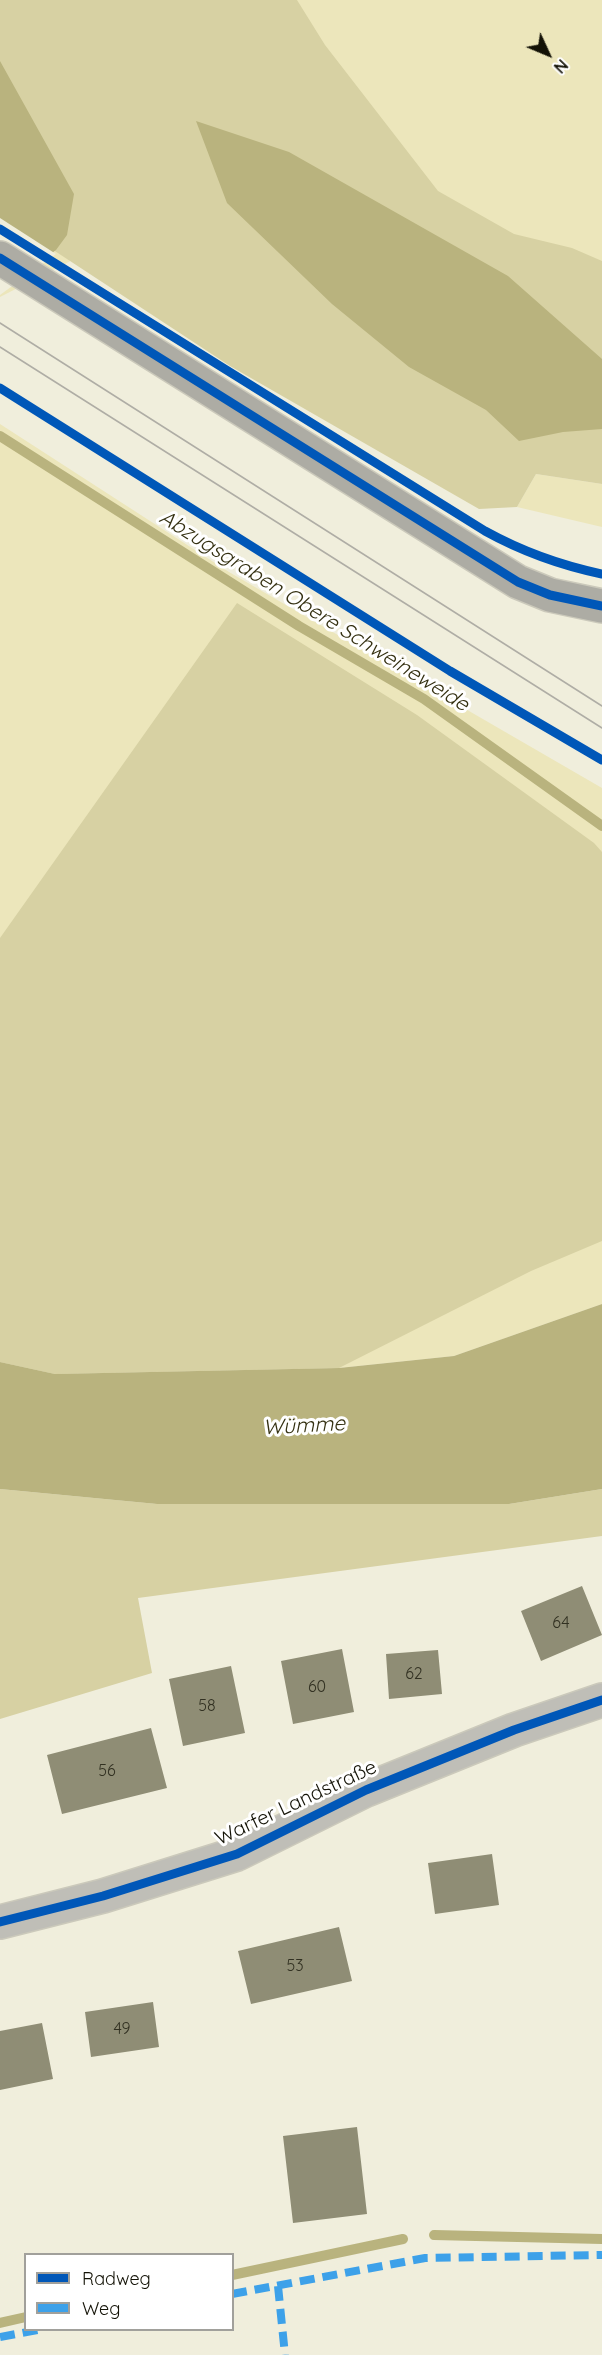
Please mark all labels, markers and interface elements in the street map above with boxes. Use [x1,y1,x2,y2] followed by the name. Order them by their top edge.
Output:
[518,24,578,84] north arrow
[550,55,572,78] text: N
[155,505,473,717] water label: Abzugsgraben Obere Schweineweide
[262,1411,346,1441] water label: Wümme
[552,1613,570,1633] house number: 64
[405,1664,423,1684] house number: 62
[308,1677,326,1697] house number: 60
[198,1696,216,1716] house number: 58
[211,1755,381,1851] street label: Warfer Landstraße
[98,1761,116,1781] house number: 56
[286,1956,304,1976] house number: 53
[113,2019,131,2039] house number: 49
[24,2253,234,2331] legend
[82,2267,151,2290] text: Radweg
[82,2297,120,2320] text: Weg

